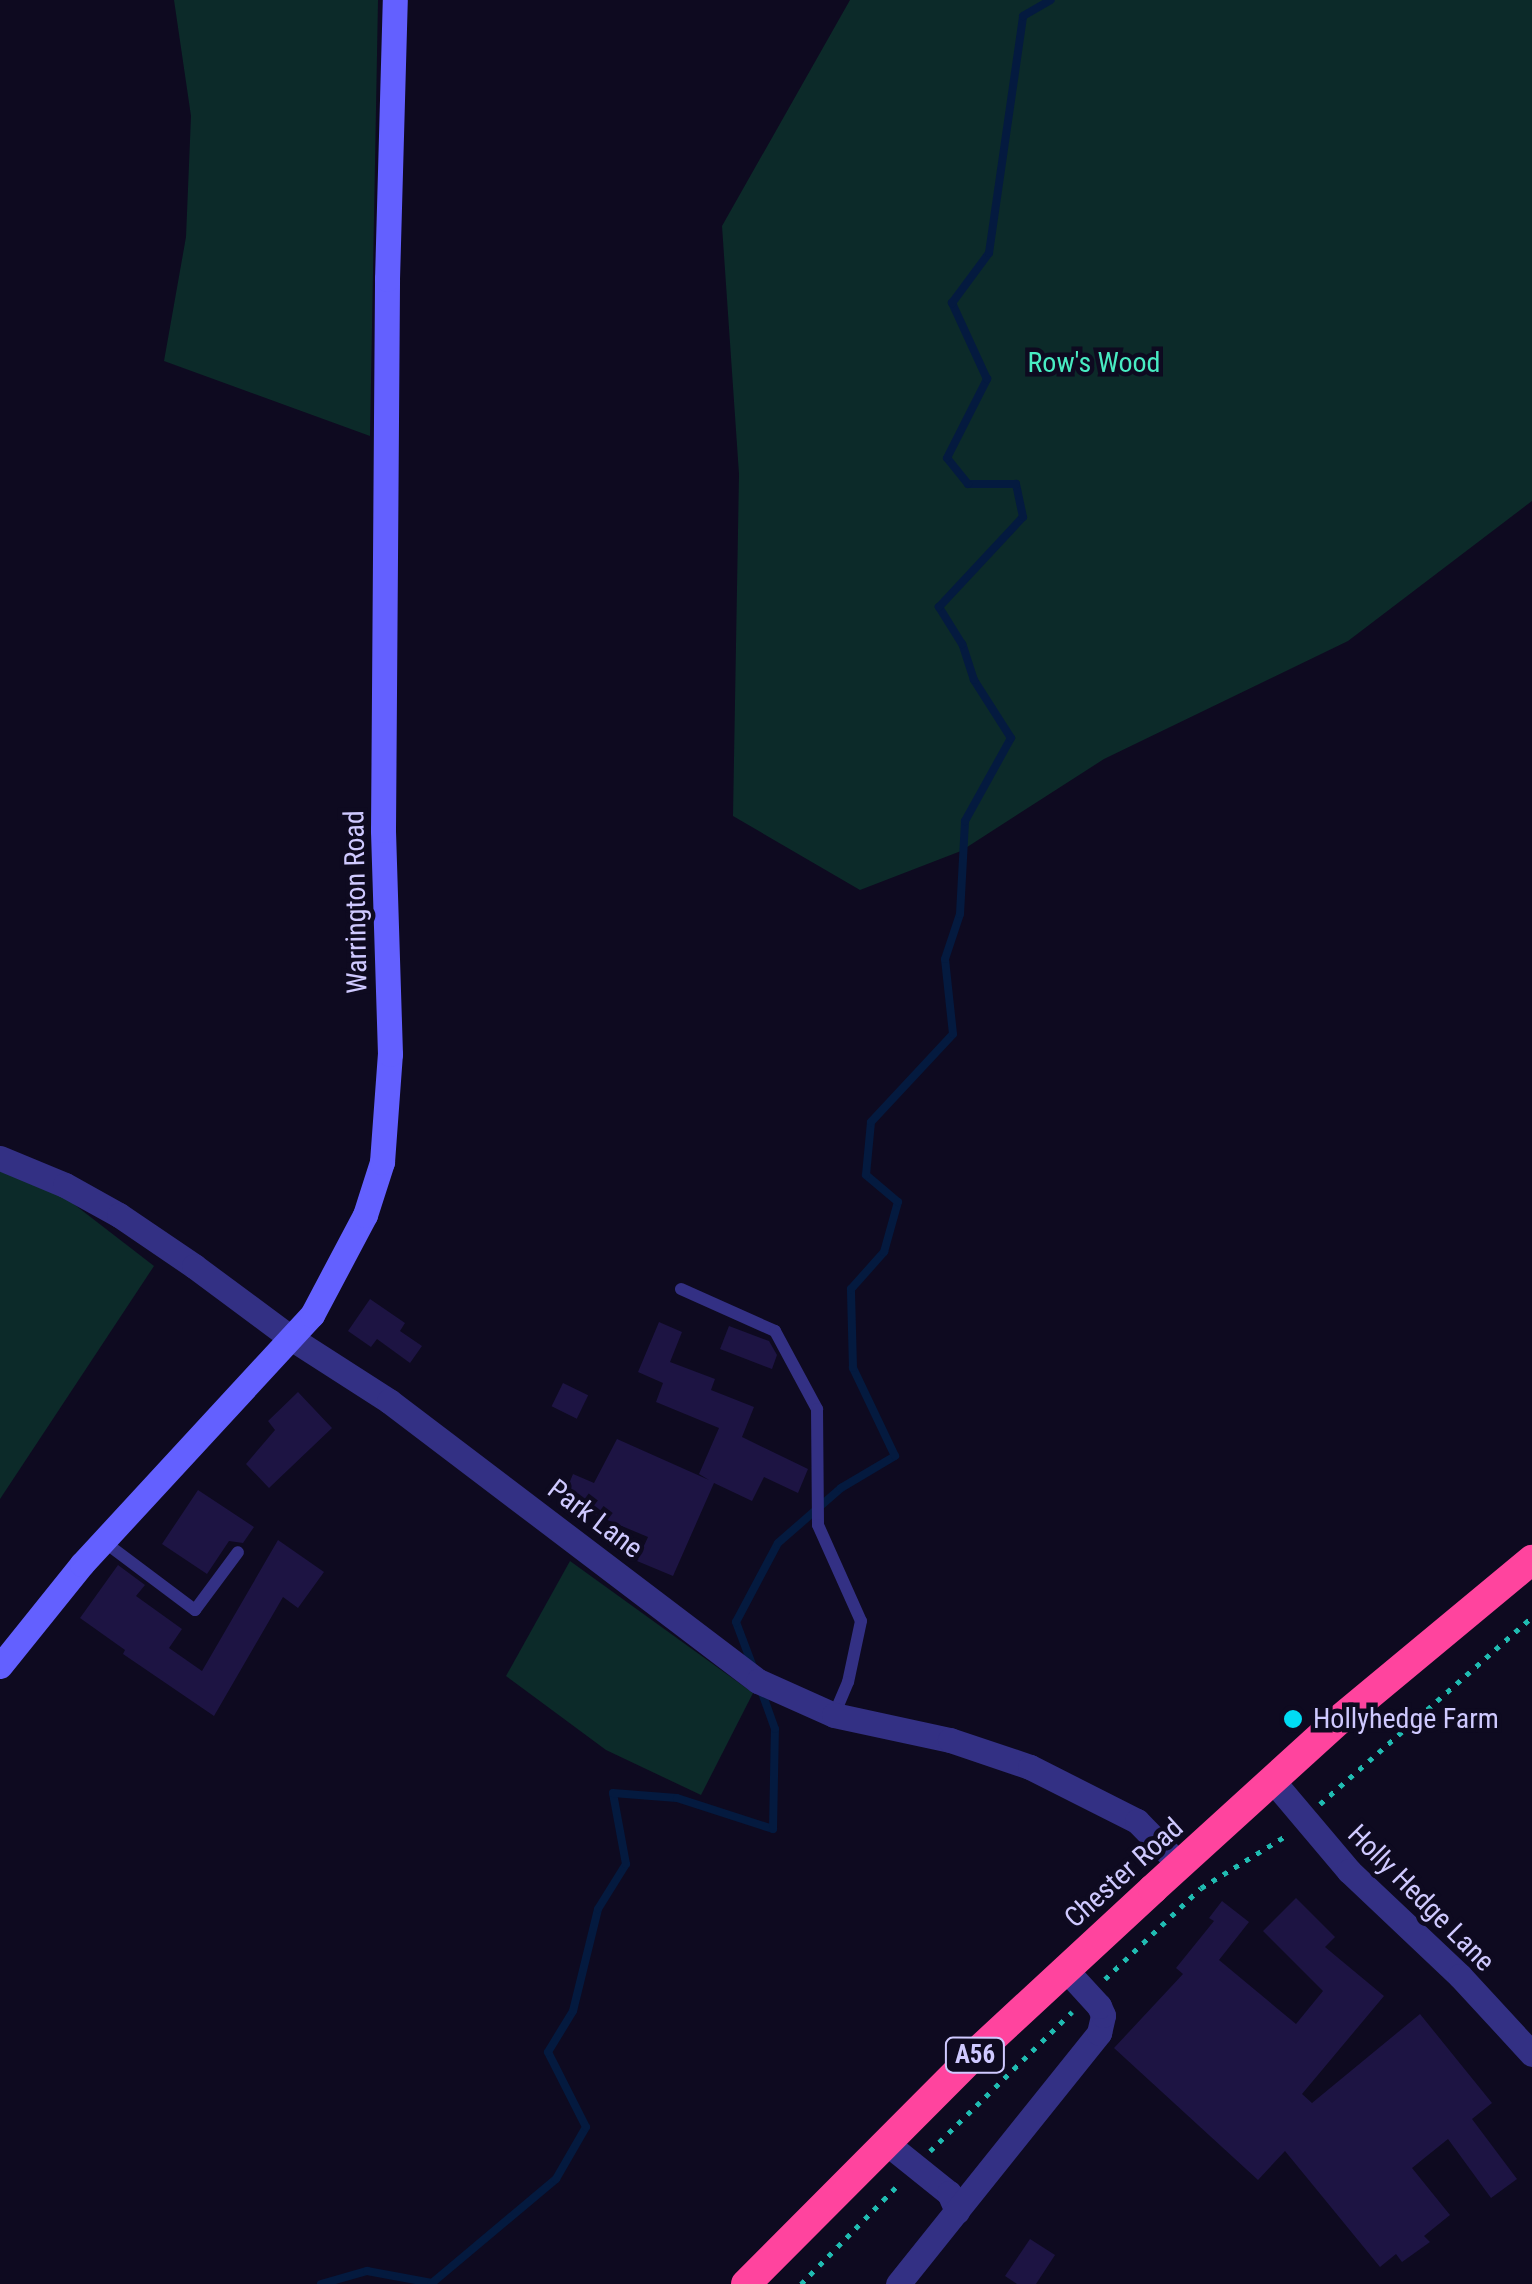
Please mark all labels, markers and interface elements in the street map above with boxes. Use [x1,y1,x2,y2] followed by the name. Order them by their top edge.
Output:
[1027,346,1161,380] park label: Row's Wood
[338,810,374,994] street label: Warrington Road
[541,1473,649,1565] street label: Park Lane
[1313,1702,1499,1736] place label: Hollyhedge Farm
[1282,1708,1304,1730] marker: Hollyhedge Farm
[1058,1811,1190,1935] street label: Chester Road
[1341,1818,1501,1978] street label: Holly Hedge Lane
[942,2035,1008,2075] road number: A56

